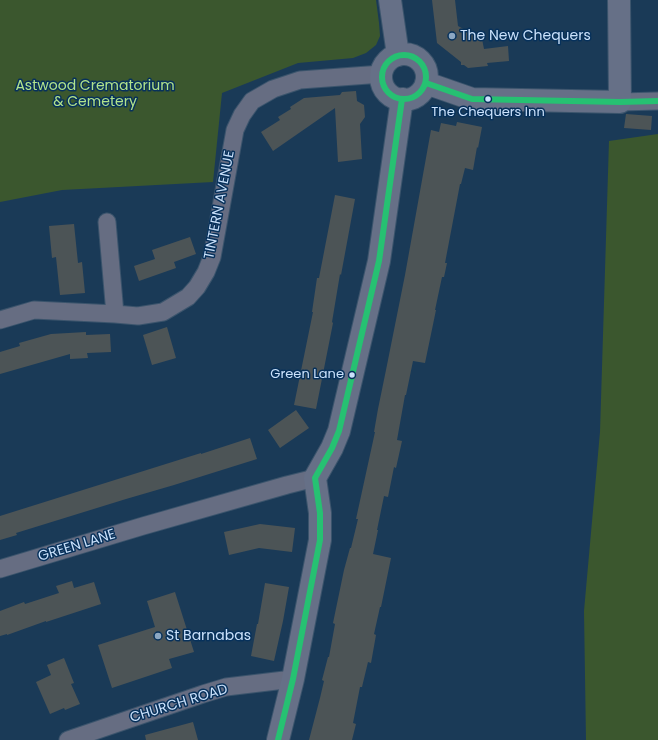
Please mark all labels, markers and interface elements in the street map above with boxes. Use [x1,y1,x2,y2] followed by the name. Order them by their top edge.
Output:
[460,28,591,44] place label: The New Chequers
[447,31,457,41] marker: The New Chequers
[15,78,175,110] park label: Astwood Crematorium & Cemetery
[483,94,493,104] marker: The Chequers Inn
[431,105,545,121] place label: The Chequers Inn
[201,149,239,261] street label: TINTERN AVENUE
[270,367,344,383] place label: Green Lane
[347,370,357,380] marker: Green Lane
[36,526,118,566] street label: GREEN LANE
[166,628,251,644] place label: St Barnabas
[153,631,163,641] marker: St Barnabas
[128,681,230,727] street label: CHURCH ROAD

